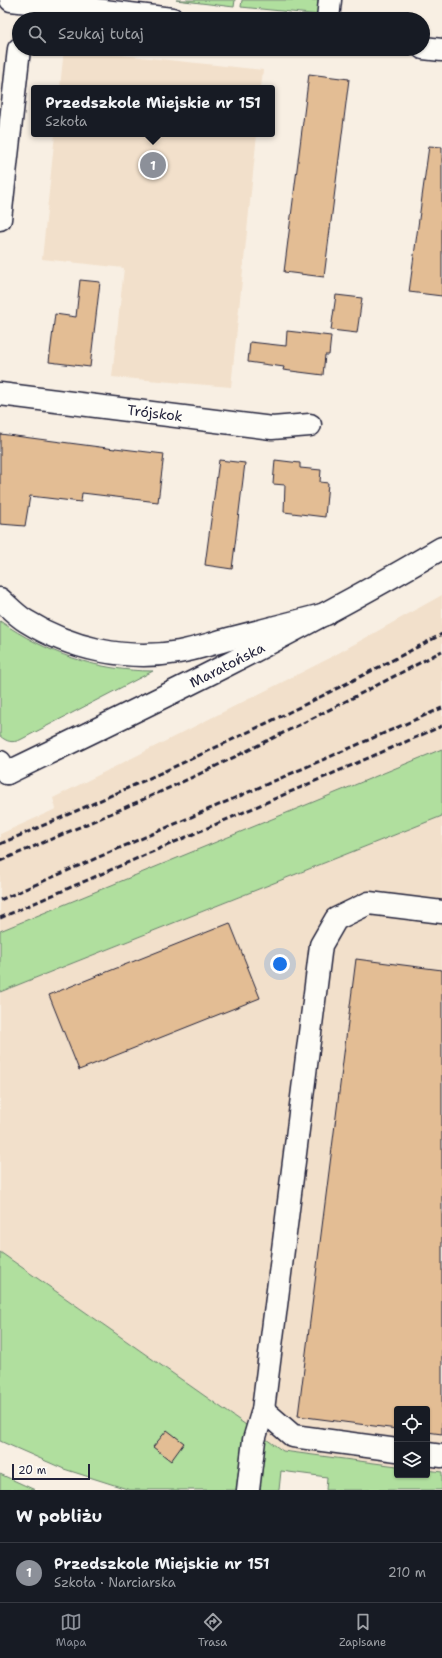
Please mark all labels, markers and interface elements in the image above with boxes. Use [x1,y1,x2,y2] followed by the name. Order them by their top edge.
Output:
[12,12,430,56] search box
[26,23,48,45] icon: search
[58,24,144,44] text: Szukaj tutaj
[31,85,275,137] popup
[45,93,261,113] text: Przedszkole Miejskie nr 151
[45,113,87,130] text: Szkoła
[140,150,166,180] pin: 1
[126,401,184,425] street label: Trójskok
[187,638,268,692] street label: Maratońska
[270,954,290,974] your location
[394,1406,430,1478] map controls
[394,1406,430,1442] button: locate
[394,1442,430,1478] button: layers
[12,1462,90,1481] scale bar
[18,1463,46,1478] text: 20 m
[16,1505,102,1527] text: W pobliżu
[54,1554,270,1574] text: Przedszkole Miejskie nr 151
[26,1564,32,1581] text: 1
[388,1564,426,1581] text: 210 m
[54,1574,176,1591] text: Szkoła · Narciarska
[56,1611,86,1650] tab: Mapa
[198,1611,227,1650] tab: Trasa
[339,1611,386,1650] tab: Zapisane

